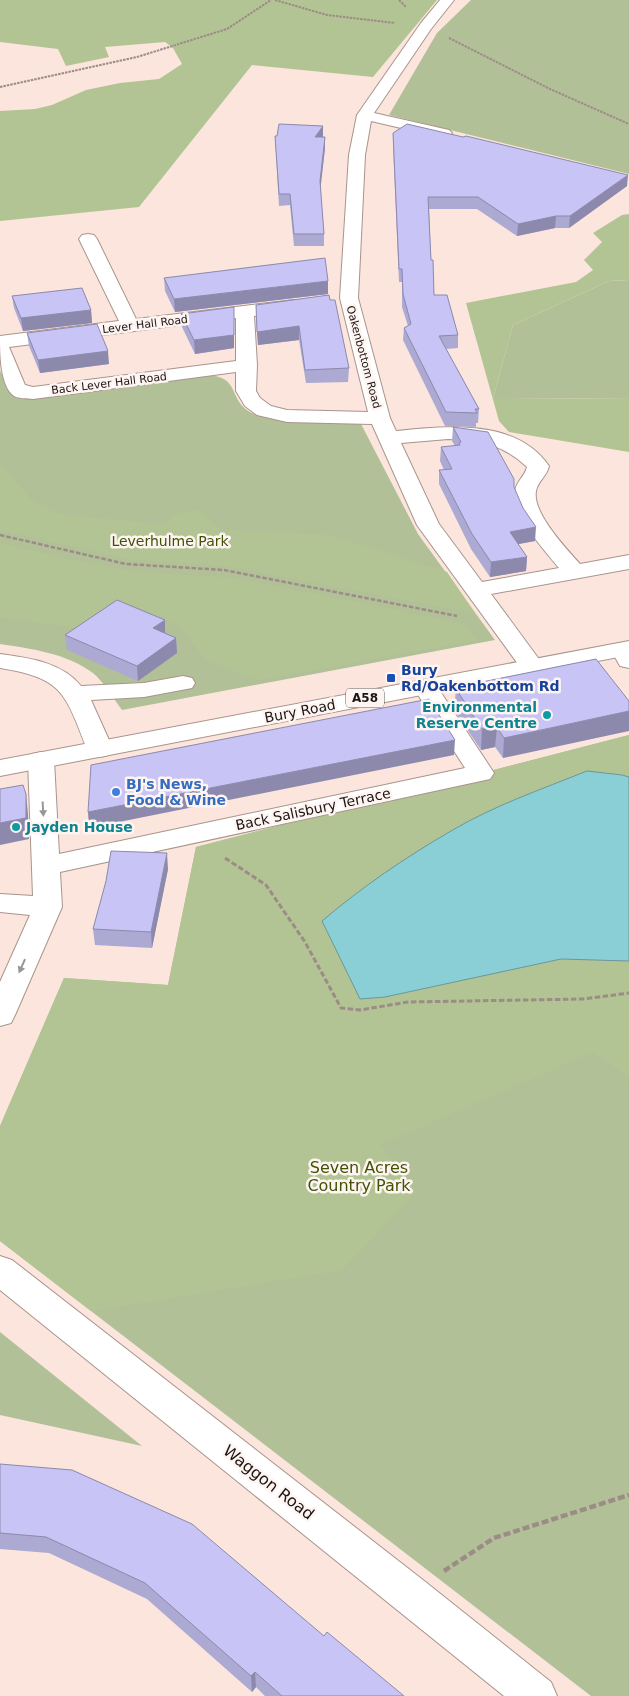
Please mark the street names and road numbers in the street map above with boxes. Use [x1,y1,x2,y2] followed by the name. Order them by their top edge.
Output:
[344,304,384,410] street label: Oakenbottom Road
[101,313,189,336] street label: Lever Hall Road
[50,370,168,397] street label: Back Lever Hall Road
[346,688,384,708] road number: A58
[263,696,337,726] street label: Bury Road
[234,785,392,833] street label: Back Salisbury Terrace
[219,1441,318,1524] street label: Waggon Road

